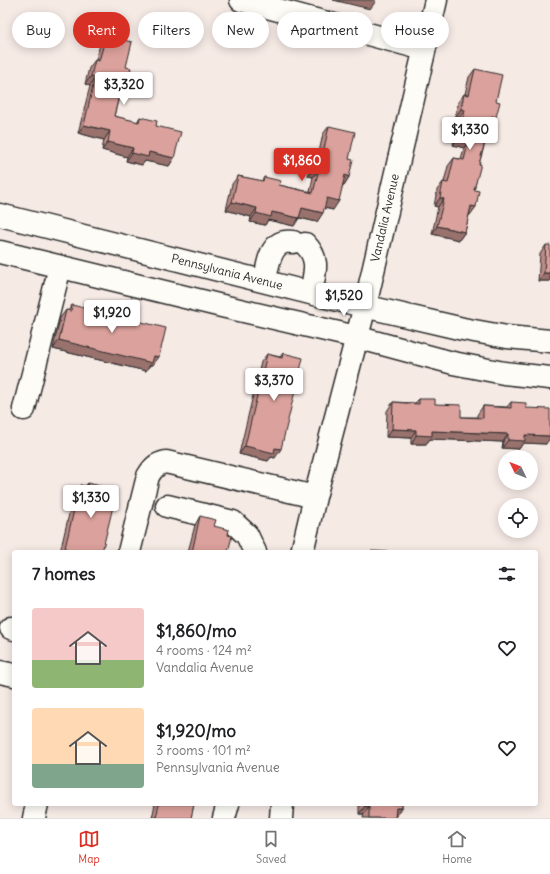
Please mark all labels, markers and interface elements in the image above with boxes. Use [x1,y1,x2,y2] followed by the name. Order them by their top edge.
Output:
[12,12,65,48] chip: Buy
[73,12,130,48] chip: Rent
[138,12,204,48] chip: Filters
[212,12,269,48] chip: New
[277,12,373,48] chip: Apartment
[381,12,449,48] chip: House
[91,72,157,106] pin: $3,320
[104,76,144,93] text: $3,320
[437,117,503,151] pin: $1,330
[451,121,489,138] text: $1,330
[269,148,335,182] pin: $1,860
[283,152,321,169] text: $1,860
[367,172,402,263] street label: Vandalia Avenue
[170,250,284,293] street label: Pennsylvania Avenue
[311,283,377,317] pin: $1,520
[325,287,363,304] text: $1,520
[79,300,145,334] pin: $1,920
[93,304,131,321] text: $1,920
[241,368,307,402] pin: $3,370
[254,372,294,389] text: $3,370
[498,450,538,490] north arrow
[498,450,538,538] map controls
[58,485,124,519] pin: $1,330
[72,489,110,506] text: $1,330
[498,498,538,538] button: locate
[32,563,96,585] text: 7 homes
[496,563,518,585] icon: filters
[156,620,236,642] text: $1,860/mo
[64,624,112,672] icon: home
[496,637,518,659] icon: heart
[156,642,252,659] text: 4 rooms · 124 m²
[156,659,254,676] text: Vandalia Avenue
[156,720,236,742] text: $1,920/mo
[64,724,112,772] icon: home
[496,737,518,759] icon: heart
[156,742,251,759] text: 3 rooms · 101 m²
[156,759,280,776] text: Pennsylvania Avenue
[78,828,100,866] tab: Map
[256,828,286,866] tab: Saved
[442,828,472,866] tab: Home

